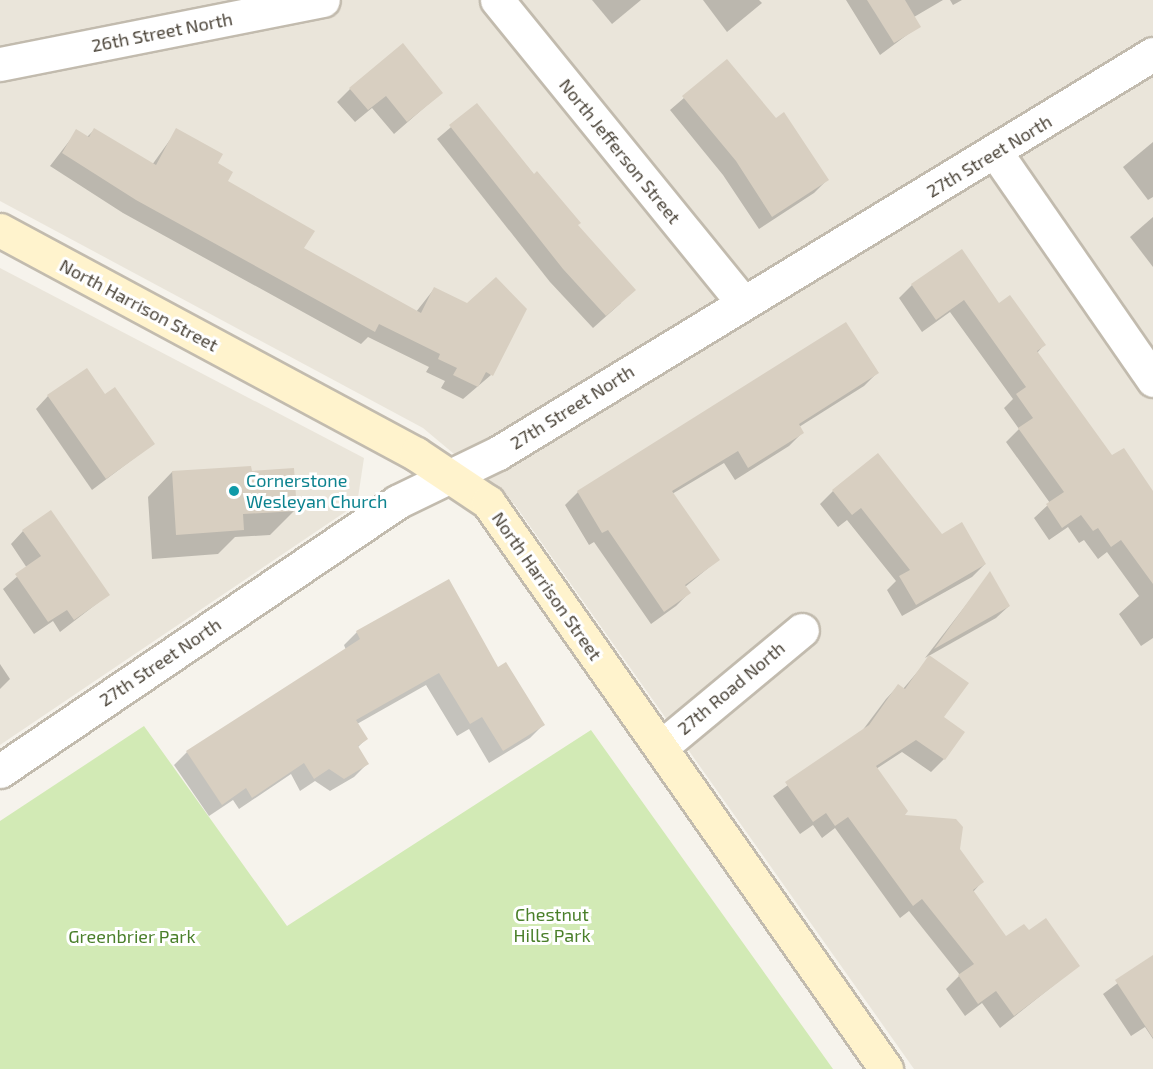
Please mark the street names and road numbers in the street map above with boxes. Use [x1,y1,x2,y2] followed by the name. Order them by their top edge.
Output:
[90,8,234,56] street label: 26th Street North
[555,74,685,228] street label: North Jefferson Street
[923,110,1055,202] street label: 27th Street North
[56,254,222,356] street label: North Harrison Street
[506,360,638,454] street label: 27th Street North
[488,508,606,664] street label: North Harrison Street
[95,613,225,711] street label: 27th Street North
[673,637,789,739] street label: 27th Road North

